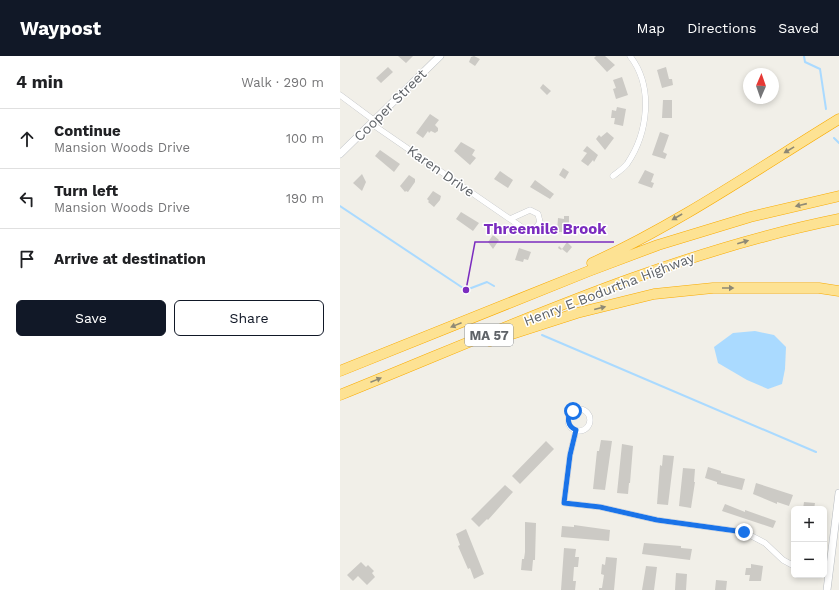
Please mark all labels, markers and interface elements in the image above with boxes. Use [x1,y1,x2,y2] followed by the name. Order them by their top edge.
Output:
[20,17,101,40] text: Waypost
[637,20,665,36] text: Map
[687,20,756,36] text: Directions
[778,20,819,36] text: Saved
[351,65,430,144] street label: Cooper Street
[743,68,779,104] north arrow
[16,72,63,92] text: 4 min
[241,75,324,90] text: Walk · 290 m
[54,122,121,140] text: Continue
[16,128,38,150] icon: ahead
[286,131,324,146] text: 100 m
[54,140,190,155] text: Mansion Woods Drive
[404,142,478,200] street label: Karen Drive
[783,146,795,153] one-way arrow
[54,182,118,200] text: Turn left
[16,188,38,210] icon: left
[286,191,324,206] text: 190 m
[54,200,190,215] text: Mansion Woods Drive
[795,202,807,208] one-way arrow
[671,214,683,221] one-way arrow
[475,215,614,242] callout: Threemile Brook
[484,220,607,238] text: Threemile Brook
[737,239,749,245] one-way arrow
[16,248,38,270] icon: arrive
[521,249,697,329] street label: Henry E Bodurtha Highway
[54,250,206,268] text: Arrive at destination
[722,285,735,291] one-way arrow
[16,300,166,336] button: Save
[174,300,324,336] button: Share
[594,304,606,310] one-way arrow
[449,322,461,328] one-way arrow
[465,324,513,346] road number: MA 57
[371,377,383,383] one-way arrow
[564,402,582,420] route start
[791,506,827,578] map controls
[791,506,827,542] button: +
[735,523,753,541] route end
[791,542,827,578] button: −

